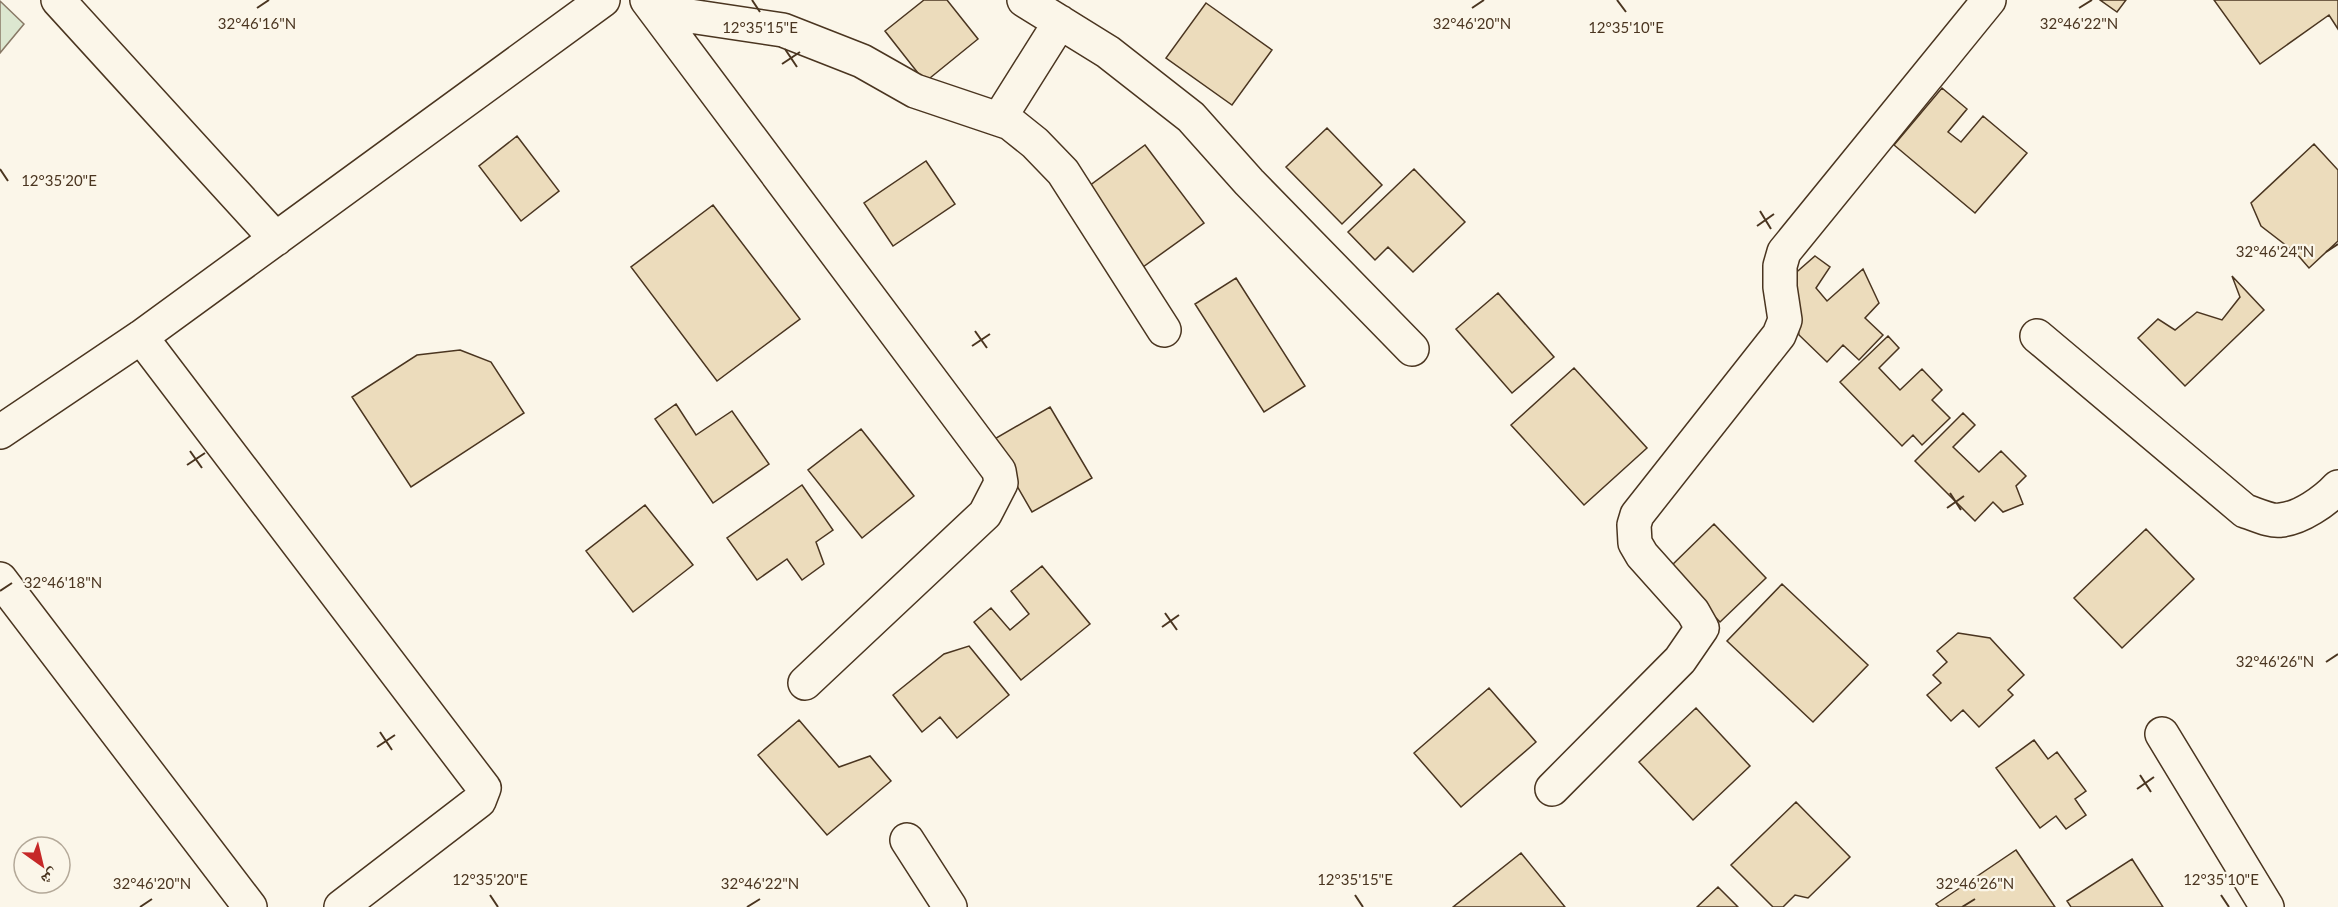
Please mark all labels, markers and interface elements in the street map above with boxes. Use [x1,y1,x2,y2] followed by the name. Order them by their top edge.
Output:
[218,14,296,32] text: 32°46'16"N
[1433,14,1511,32] text: 32°46'20"N
[2040,14,2118,32] text: 32°46'22"N
[722,18,798,36] text: 12°35'15"E
[1588,18,1664,36] text: 12°35'10"E
[21,171,97,189] text: 12°35'20"E
[2236,242,2314,260] text: 32°46'24"N
[24,573,102,591] text: 32°46'18"N
[2236,652,2314,670] text: 32°46'26"N
[12,835,72,895] north arrow
[38,864,63,890] text: ش
[452,870,528,888] text: 12°35'20"E
[1317,870,1393,888] text: 12°35'15"E
[2183,870,2259,888] text: 12°35'10"E
[113,874,191,892] text: 32°46'20"N
[721,874,799,892] text: 32°46'22"N
[1936,874,2014,892] text: 32°46'26"N

